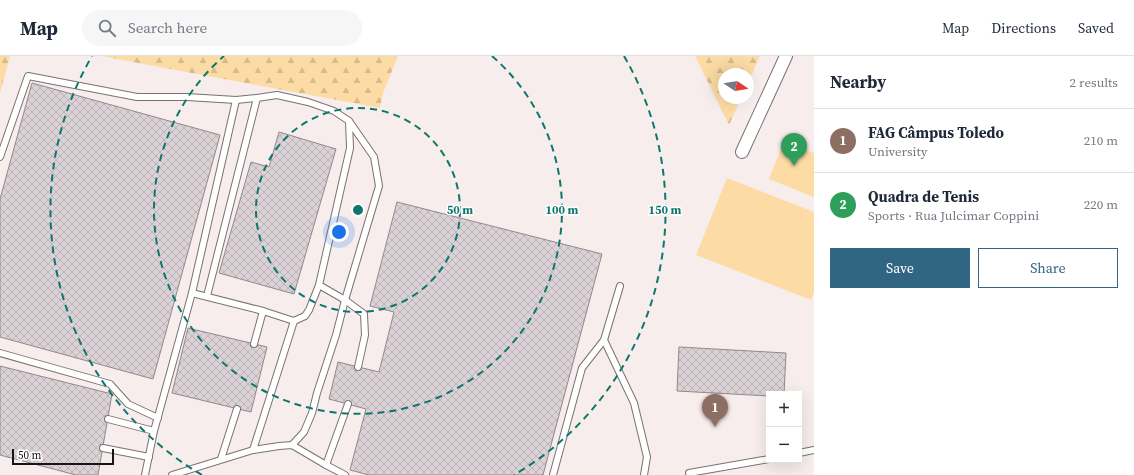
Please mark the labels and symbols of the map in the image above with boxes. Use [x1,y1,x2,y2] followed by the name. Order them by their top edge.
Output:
[718,68,754,104] north arrow
[781,133,807,166] pin: 2
[447,202,473,218] text: 50 m
[546,202,579,218] text: 100 m
[649,202,682,218] text: 150 m
[351,203,365,217] centre of rings
[329,222,349,242] your location
[702,394,728,427] pin: 1
[12,447,114,466] scale bar

